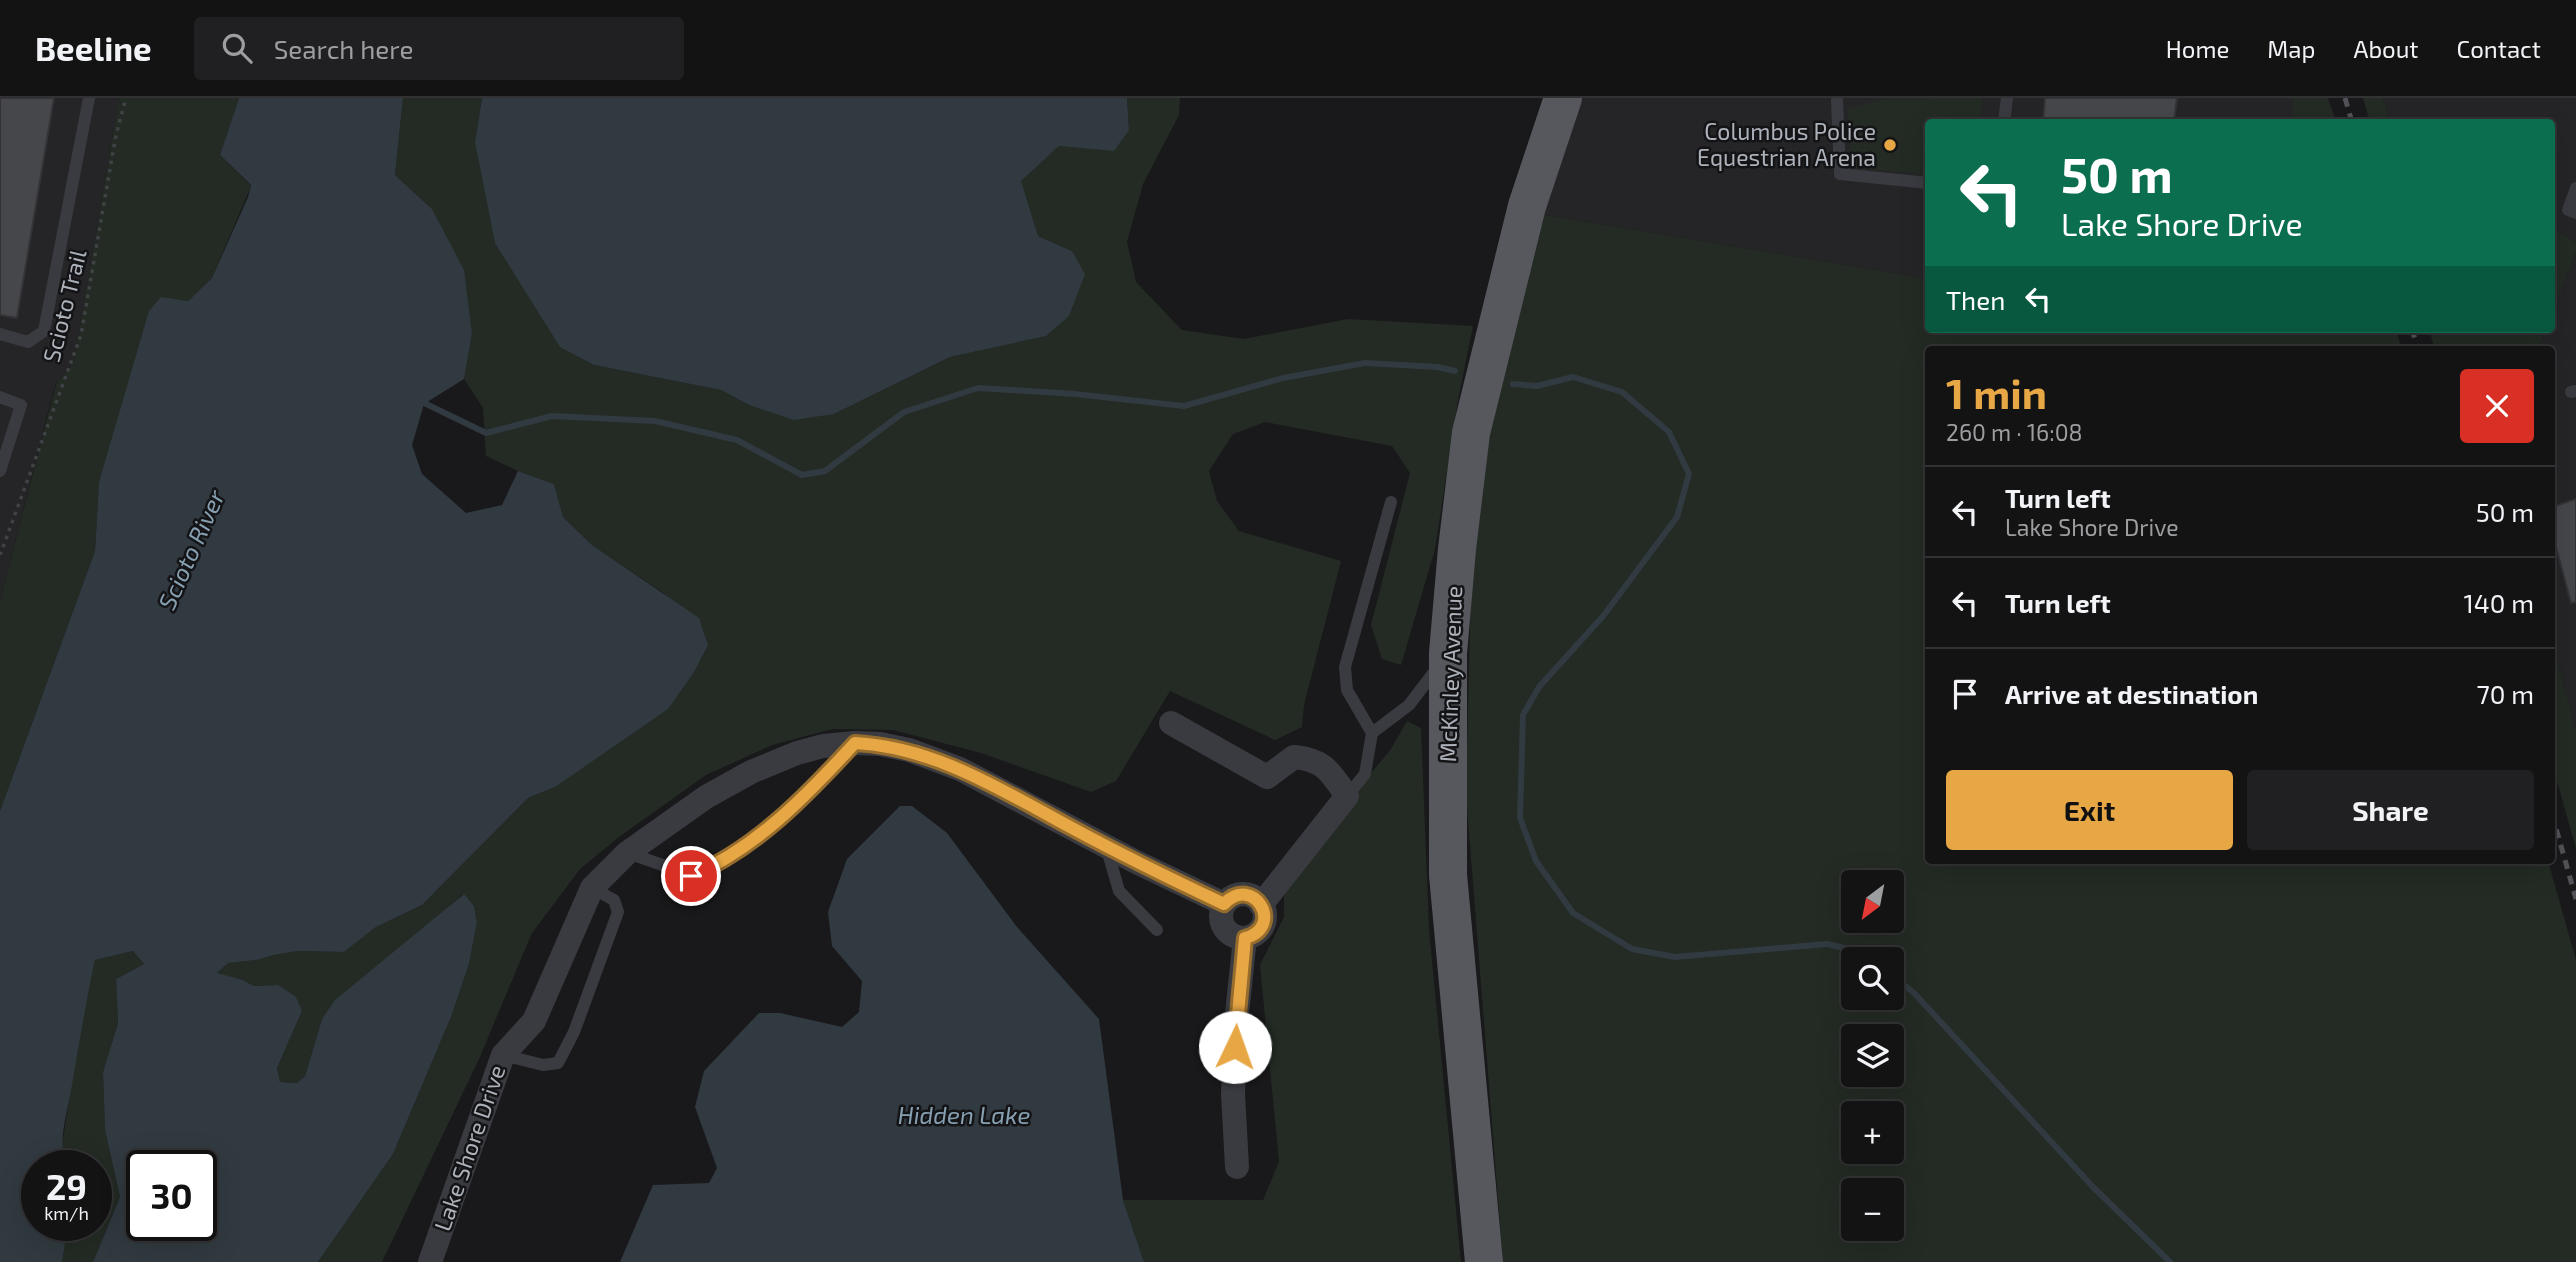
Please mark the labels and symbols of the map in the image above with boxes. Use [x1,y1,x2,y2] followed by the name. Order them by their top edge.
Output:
[1697,117,1876,171] place label: Columbus Police Equestrian Arena
[1882,137,1898,153] marker: Columbus Police Equestrian Arena
[37,246,92,365] street label: Scioto Trail
[151,485,230,614] water label: Scioto River
[1433,585,1467,763] street label: McKinley Avenue
[661,846,721,906] pin
[1841,870,1904,933] north arrow
[1198,1010,1272,1084] position arrow
[428,1061,511,1234] street label: Lake Shore Drive
[898,1100,1030,1129] water label: Hidden Lake
[126,1150,217,1241] speed limit sign: 30

